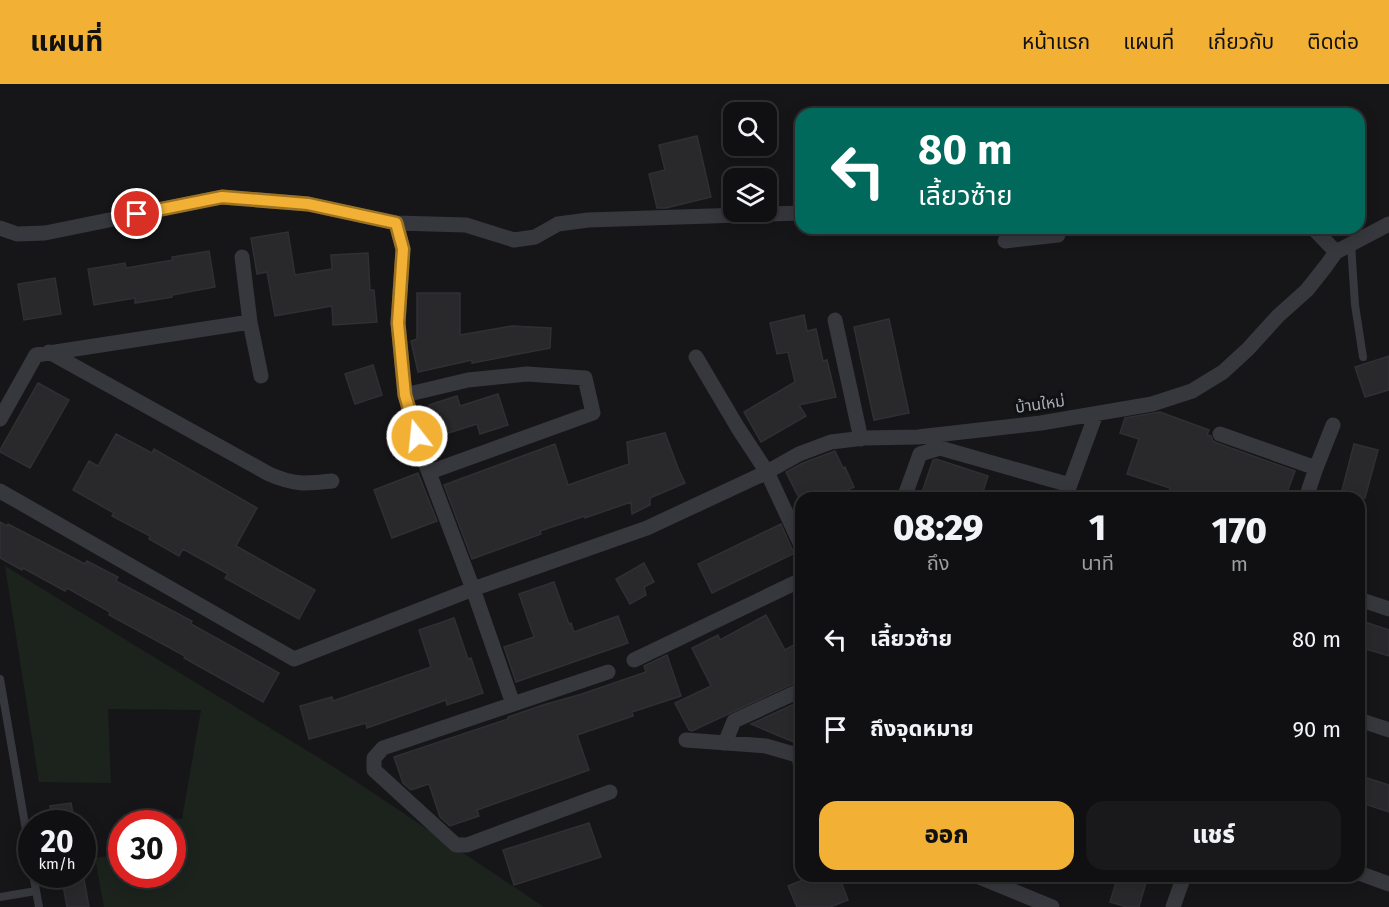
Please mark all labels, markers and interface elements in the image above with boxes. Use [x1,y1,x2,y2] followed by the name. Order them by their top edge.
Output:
[30,25,103,58] text: แผนที่
[1022,29,1090,55] text: หน้าแรก
[1123,29,1174,55] text: แผนที่
[1207,29,1274,55] text: เกี่ยวกับ
[1307,29,1359,55] text: ติดต่อ
[723,102,777,222] map controls
[723,102,777,156] button: search
[918,125,1012,175] text: 80 m
[819,132,897,210] icon: left
[723,168,777,222] button: layers
[918,180,1012,212] text: เลี้ยวซ้าย
[111,188,162,239] pin
[120,197,153,230] icon: arrive
[1014,391,1066,417] street label: บ้านใหม่
[385,404,449,468] position arrow
[893,506,983,550] text: 08:29
[1089,506,1106,550] text: 1
[1212,509,1267,553] text: 170
[927,551,950,575] text: ถึง
[1081,551,1114,575] text: นาที
[1231,552,1248,576] text: m
[819,623,852,656] icon: left
[870,625,952,652] text: เลี้ยวซ้าย
[1292,626,1341,653] text: 80 m
[819,713,852,746] icon: arrive
[870,715,974,742] text: ถึงจุดหมาย
[1292,716,1341,743] text: 90 m
[819,801,1074,870] button: ออก
[1086,801,1341,870] button: แชร์
[108,810,186,888] speed limit sign: 30
[40,824,74,860] text: 20
[38,855,76,873] text: km/h

